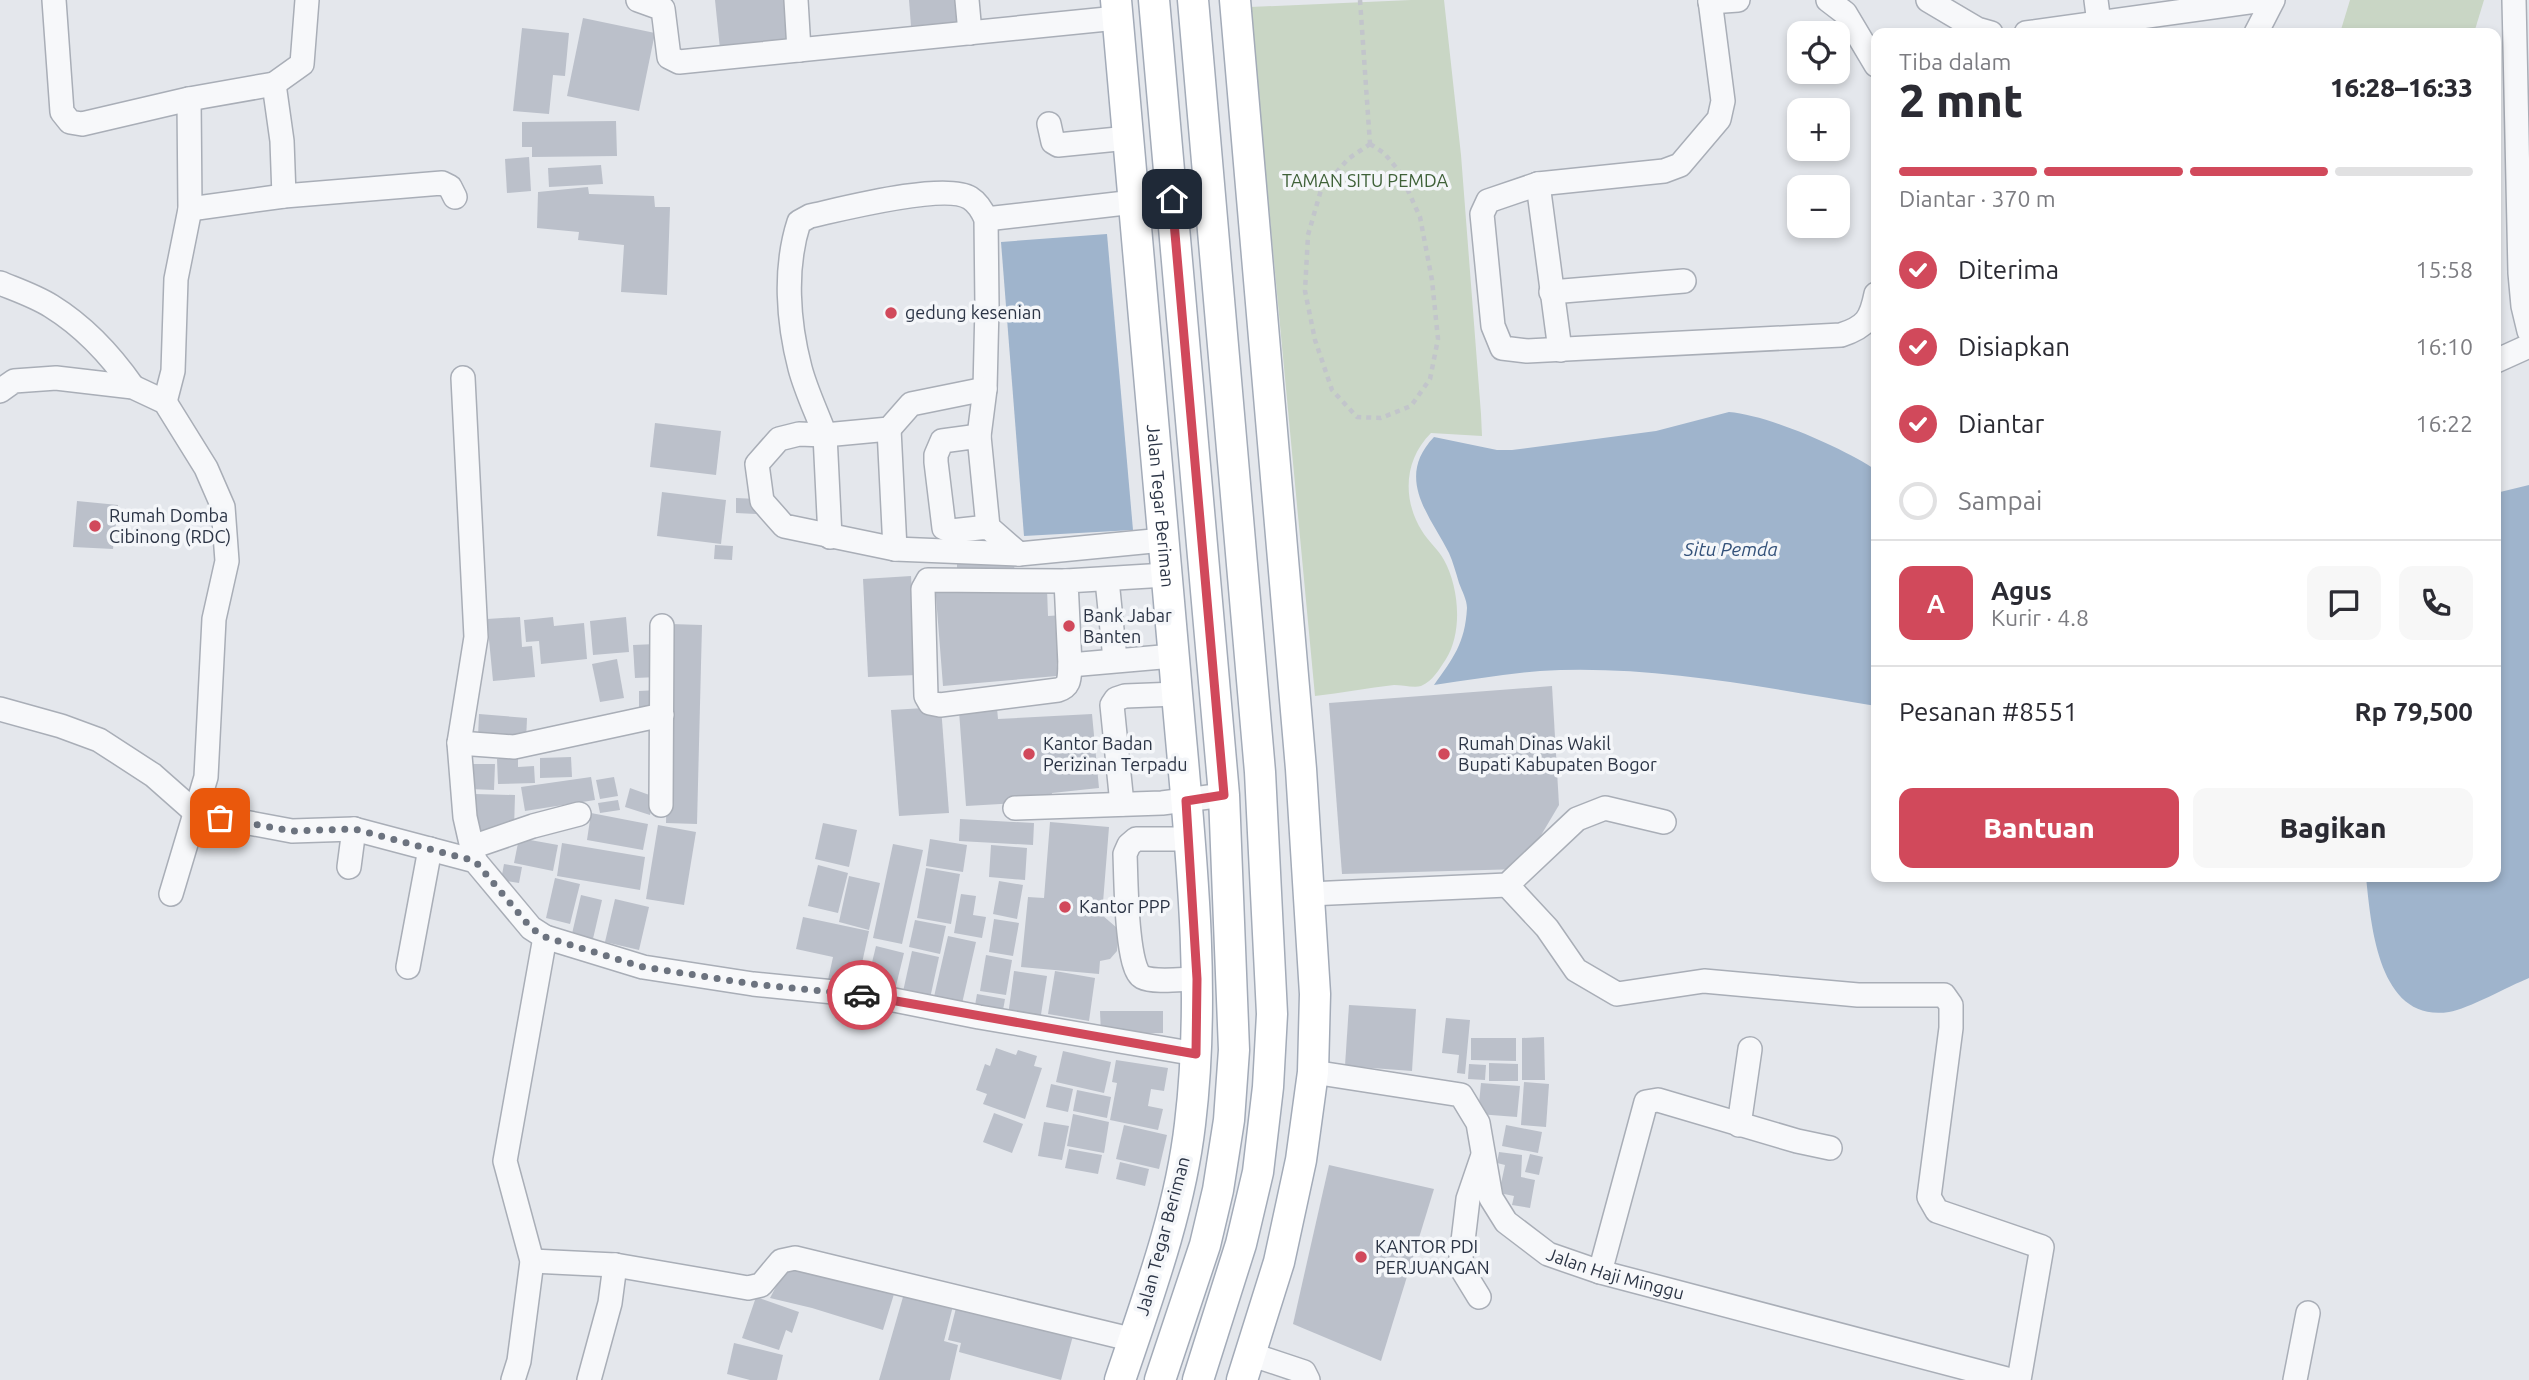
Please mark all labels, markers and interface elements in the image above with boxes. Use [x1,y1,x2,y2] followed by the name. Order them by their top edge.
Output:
[1787,21,1850,238] map controls
[1787,21,1850,84] button: locate
[1899,49,2011,74] text: Tiba dalam
[2330,73,2473,102] text: 16:28–16:33
[1899,74,2023,126] text: 2 mnt
[1787,98,1850,161] button: +
[1142,169,1202,229] pin
[1282,170,1448,190] park label: TAMAN SITU PEMDA
[1787,175,1850,238] button: −
[1153,180,1191,218] icon: home
[1899,186,2056,211] text: Diantar · 370 m
[1899,251,1937,289] icon: check
[1958,255,2059,284] text: Diterima
[2415,257,2473,282] text: 15:58
[905,302,1042,322] place label: gedung kesenian
[883,305,899,321] marker: gedung kesenian
[1899,328,1937,366] icon: check
[1958,332,2070,361] text: Disiapkan
[2415,334,2473,359] text: 16:10
[1899,405,1937,443] icon: check
[1958,409,2044,438] text: Diantar
[2415,411,2473,436] text: 16:22
[1144,423,1179,588] street label: Jalan Tegar Beriman
[1958,486,2042,515] text: Sampai
[109,505,231,547] place label: Rumah Domba Cibinong (RDC)
[87,518,103,534] marker: Rumah Domba Cibinong (RDC)
[1683,538,1778,560] water label: Situ Pemda
[2307,566,2381,640] button: chat
[2399,566,2473,640] button: phone
[1991,576,2052,605] text: Agus
[1927,589,1945,618] text: A
[1083,605,1172,646] place label: Bank Jabar Banten
[1991,605,2089,630] text: Kurir · 4.8
[1061,618,1077,634] marker: Bank Jabar Banten
[1899,697,2078,726] text: Pesanan #8551
[2354,697,2473,726] text: Rp 79,500
[1043,733,1188,774] place label: Kantor Badan Perizinan Terpadu
[1458,733,1657,774] place label: Rumah Dinas Wakil Bupati Kabupaten Bogor
[1021,746,1037,762] marker: Kantor Badan Perizinan Terpadu
[1436,746,1452,762] marker: Rumah Dinas Wakil Bupati Kabupaten Bogor
[190,788,250,848] pin
[1899,788,2179,868] button: Bantuan
[2193,788,2473,868] button: Bagikan
[201,799,239,837] icon: bag
[1079,896,1171,916] place label: Kantor PPP
[1057,899,1073,915] marker: Kantor PPP
[827,960,897,1030] courier
[843,976,881,1014] icon: car
[1131,1154,1193,1317] street label: Jalan Tegar Beriman
[1375,1236,1490,1277] place label: KANTOR PDI PERJUANGAN
[1544,1243,1686,1303] street label: Jalan Haji Minggu
[1353,1249,1369,1265] marker: KANTOR PDI PERJUANGAN

